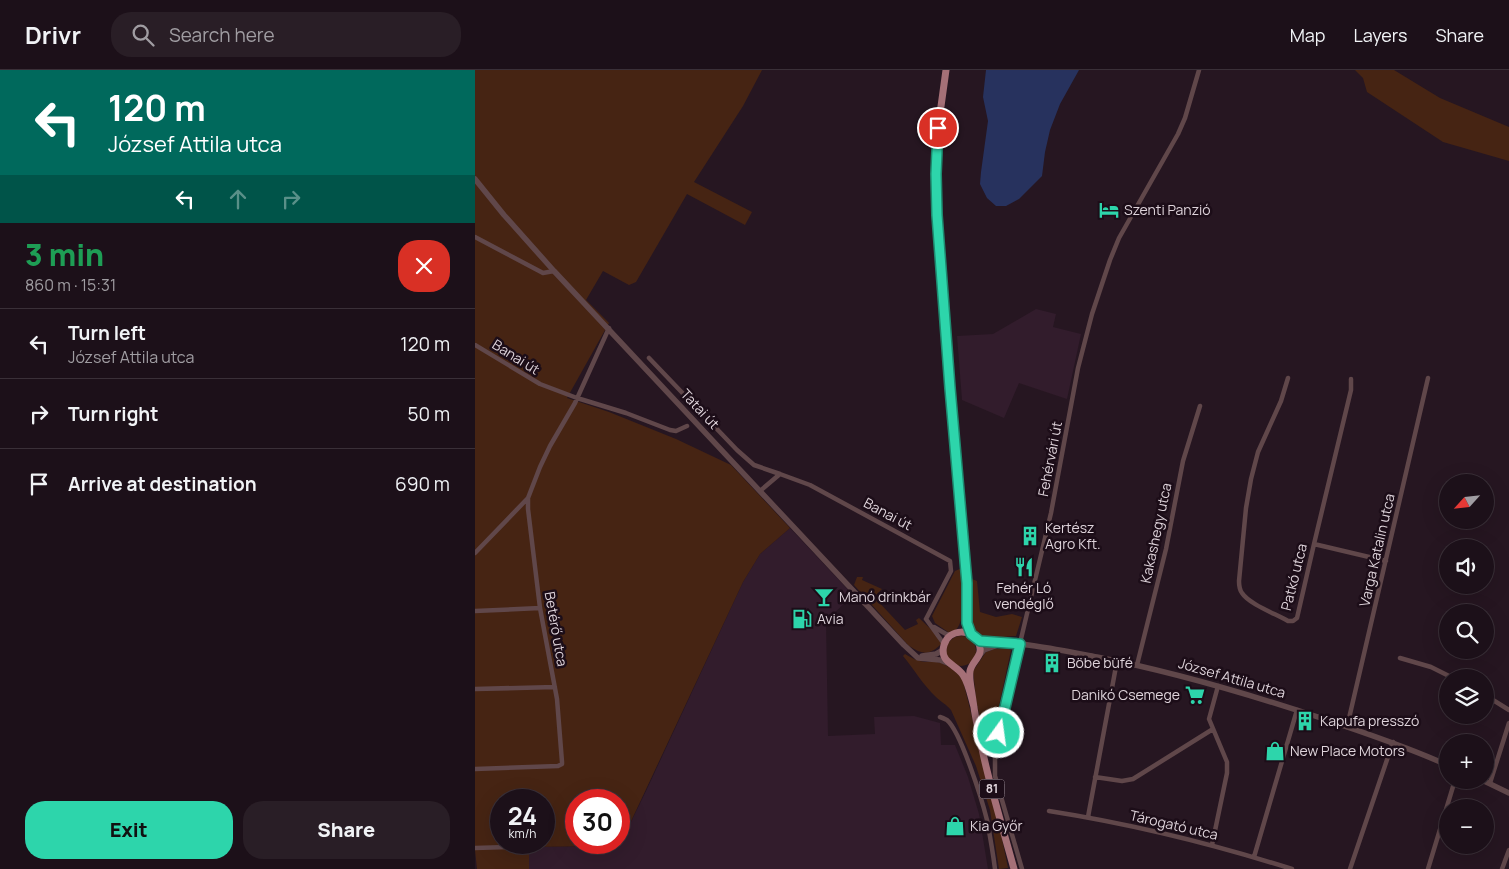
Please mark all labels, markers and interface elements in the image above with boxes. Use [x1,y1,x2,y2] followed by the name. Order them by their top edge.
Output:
[111,12,461,57] search box
[25,18,81,51] text: Drivr
[129,21,157,49] icon: search
[169,22,275,48] text: Search here
[1290,23,1325,47] text: Map
[1353,23,1407,47] text: Layers
[1435,23,1484,47] text: Share
[108,84,206,132] text: 120 m
[25,90,90,155] icon: left
[917,107,959,149] pin
[924,114,952,142] icon: arrive
[108,129,282,159] text: József Attila utca
[171,185,199,213] icon: left
[224,185,252,213] icon: ahead
[277,185,305,213] icon: right
[1098,199,1120,221] hotel icon: Szenti Panzió
[1124,200,1211,219] place label: Szenti Panzió
[25,234,104,275] text: 3 min
[398,240,450,292] button: close
[25,274,116,296] text: 860 m · 15:31
[68,320,146,346] text: Turn left
[25,330,53,358] icon: left
[400,331,450,357] text: 120 m
[489,335,544,379] street label: Banai út
[68,346,195,368] text: József Attila utca
[677,384,724,433] street label: Tatai út
[25,400,53,428] icon: right
[68,401,158,427] text: Turn right
[408,401,450,427] text: 50 m
[1033,419,1066,498] street label: Fehérvári út
[25,470,53,498] icon: arrive
[68,471,257,497] text: Arrive at destination
[395,471,450,497] text: 690 m
[1439,474,1494,529] north arrow
[1439,474,1494,854] map controls
[1136,481,1175,585] street label: Kakashegy utca
[1354,491,1399,608] street label: Varga Katalin utca
[861,493,916,534] street label: Banai út
[1045,518,1101,553] place label: Kertész Agro Kft.
[1019,525,1041,547] building icon: Kertész Agro Kft.
[1439,539,1494,594] button: sound
[1276,541,1311,612] street label: Patkó utca
[1013,556,1035,578] restaurant icon: Fehér Ló vendéglő
[994,578,1054,613] place label: Fehér Ló vendéglő
[813,586,835,608] bar icon: Manó drinkbár
[839,587,931,606] place label: Manó drinkbár
[541,590,572,668] street label: Betérő utca
[1439,604,1494,659] button: search
[791,608,813,630] fuel station icon: Avia
[817,609,843,628] place label: Avia
[1041,652,1063,674] building icon: Böbe büfé
[1067,653,1133,672] place label: Böbe büfé
[1176,653,1288,702] street label: József Attila utca
[1439,669,1494,724] button: layers
[1184,684,1206,706] supermarket icon: Danikó Csemege
[1072,685,1180,704] place label: Danikó Csemege
[972,706,1024,758] position arrow
[1294,710,1316,732] building icon: Kapufa presszó
[1320,711,1419,730] place label: Kapufa presszó
[1439,734,1494,789] button: +
[1264,740,1286,762] shop icon: New Place Motors
[1290,741,1405,760] place label: New Place Motors
[979,780,1005,799] road number: 81
[565,789,630,854] speed limit sign: 30
[508,798,537,833] text: 24
[1439,799,1494,854] button: −
[25,801,233,859] button: Exit
[243,801,450,859] button: Share
[1128,805,1220,844] street label: Tárogató utca
[944,815,966,837] shop icon: Kia Győr
[970,816,1022,835] place label: Kia Győr
[509,825,536,842] text: km/h

